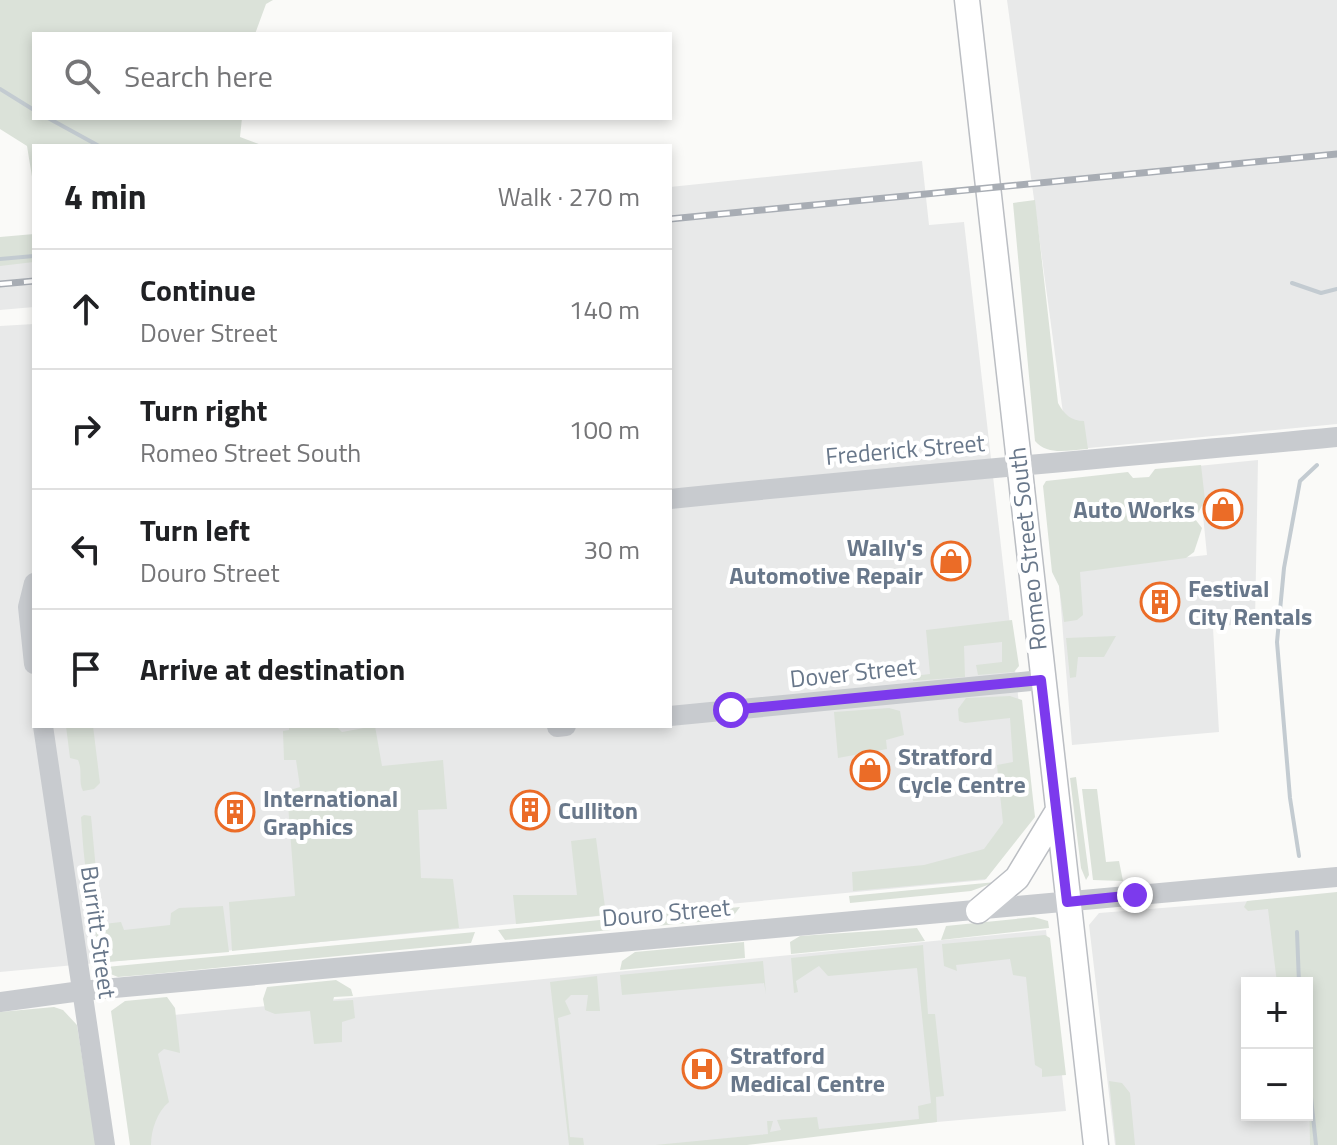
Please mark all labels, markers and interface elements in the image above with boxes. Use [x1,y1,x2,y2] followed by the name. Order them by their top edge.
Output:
[32,32,672,120] search box
[124,53,273,99] text: Search here
[60,54,104,98] icon: search
[64,170,147,222] text: 4 min
[498,177,640,216] text: Walk · 270 m
[140,267,256,313] text: Continue
[64,287,108,331] icon: ahead
[569,290,640,329] text: 140 m
[140,313,277,352] text: Dover Street
[140,387,268,433] text: Turn right
[64,407,108,451] icon: right
[569,410,640,449] text: 100 m
[824,424,987,474] street label: Frederick Street
[140,433,361,472] text: Romeo Street South
[998,446,1056,652] street label: Romeo Street South
[1202,488,1244,530] shop icon: Auto Works
[1073,491,1195,527] place label: Auto Works
[140,507,250,553] text: Turn left
[64,527,108,571] icon: left
[729,529,923,593] place label: Wally's Automotive Repair
[583,530,640,569] text: 30 m
[930,540,972,582] shop icon: Wally's Automotive Repair
[140,553,280,592] text: Douro Street
[1188,570,1312,634] place label: Festival City Rentals
[1139,581,1181,623] building icon: Festival City Rentals
[140,646,405,692] text: Arrive at destination
[64,647,108,691] icon: arrive
[788,647,919,697] street label: Dover Street
[713,692,749,728] route start
[898,738,1026,802] place label: Stratford Cycle Centre
[849,749,891,791] shop icon: Stratford Cycle Centre
[263,780,398,844] place label: International Graphics
[509,789,551,831] building icon: Culliton
[214,791,256,833] building icon: International Graphics
[558,792,638,828] place label: Culliton
[72,863,126,1001] street label: Burritt Street
[1117,877,1153,913] route end
[600,888,732,936] street label: Douro Street
[1241,977,1313,1121] map controls
[1241,977,1313,1049] button: +
[730,1037,885,1101] place label: Stratford Medical Centre
[681,1048,723,1090] hospital icon: Stratford Medical Centre
[1241,1049,1313,1121] button: −

